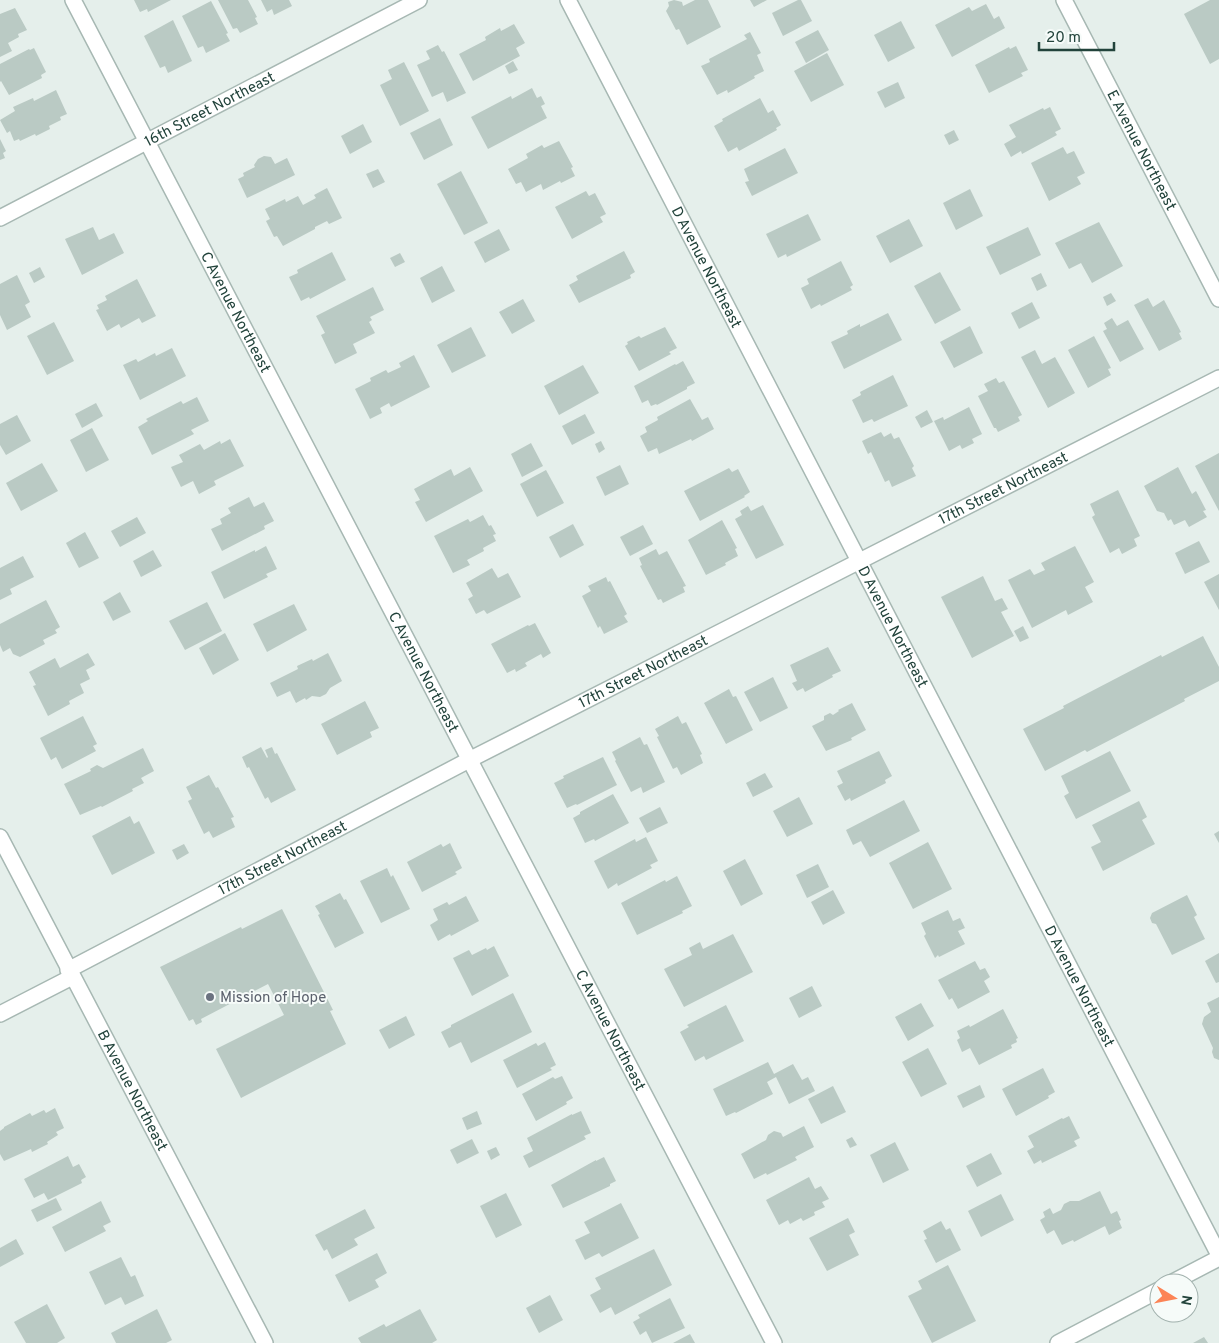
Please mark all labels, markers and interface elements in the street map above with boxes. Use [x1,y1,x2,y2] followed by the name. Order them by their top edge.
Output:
[1039,20,1114,52] scale bar
[1046,29,1081,48] text: 20 m
[142,69,278,152] street label: 16th Street Northeast
[1101,87,1180,214] street label: E Avenue Northeast
[666,204,745,332] street label: D Avenue Northeast
[195,249,274,376] street label: C Avenue Northeast
[936,448,1072,530] street label: 17th Street Northeast
[852,563,931,691] street label: D Avenue Northeast
[383,609,462,736] street label: C Avenue Northeast
[576,632,712,714] street label: 17th Street Northeast
[215,818,351,901] street label: 17th Street Northeast
[1039,923,1118,1051] street label: D Avenue Northeast
[570,967,649,1095] street label: C Avenue Northeast
[220,989,326,1008] place label: Mission of Hope
[204,991,216,1003] marker: Mission of Hope
[92,1027,171,1155] street label: B Avenue Northeast
[1149,1273,1199,1323] north arrow
[1176,1294,1195,1306] text: N

